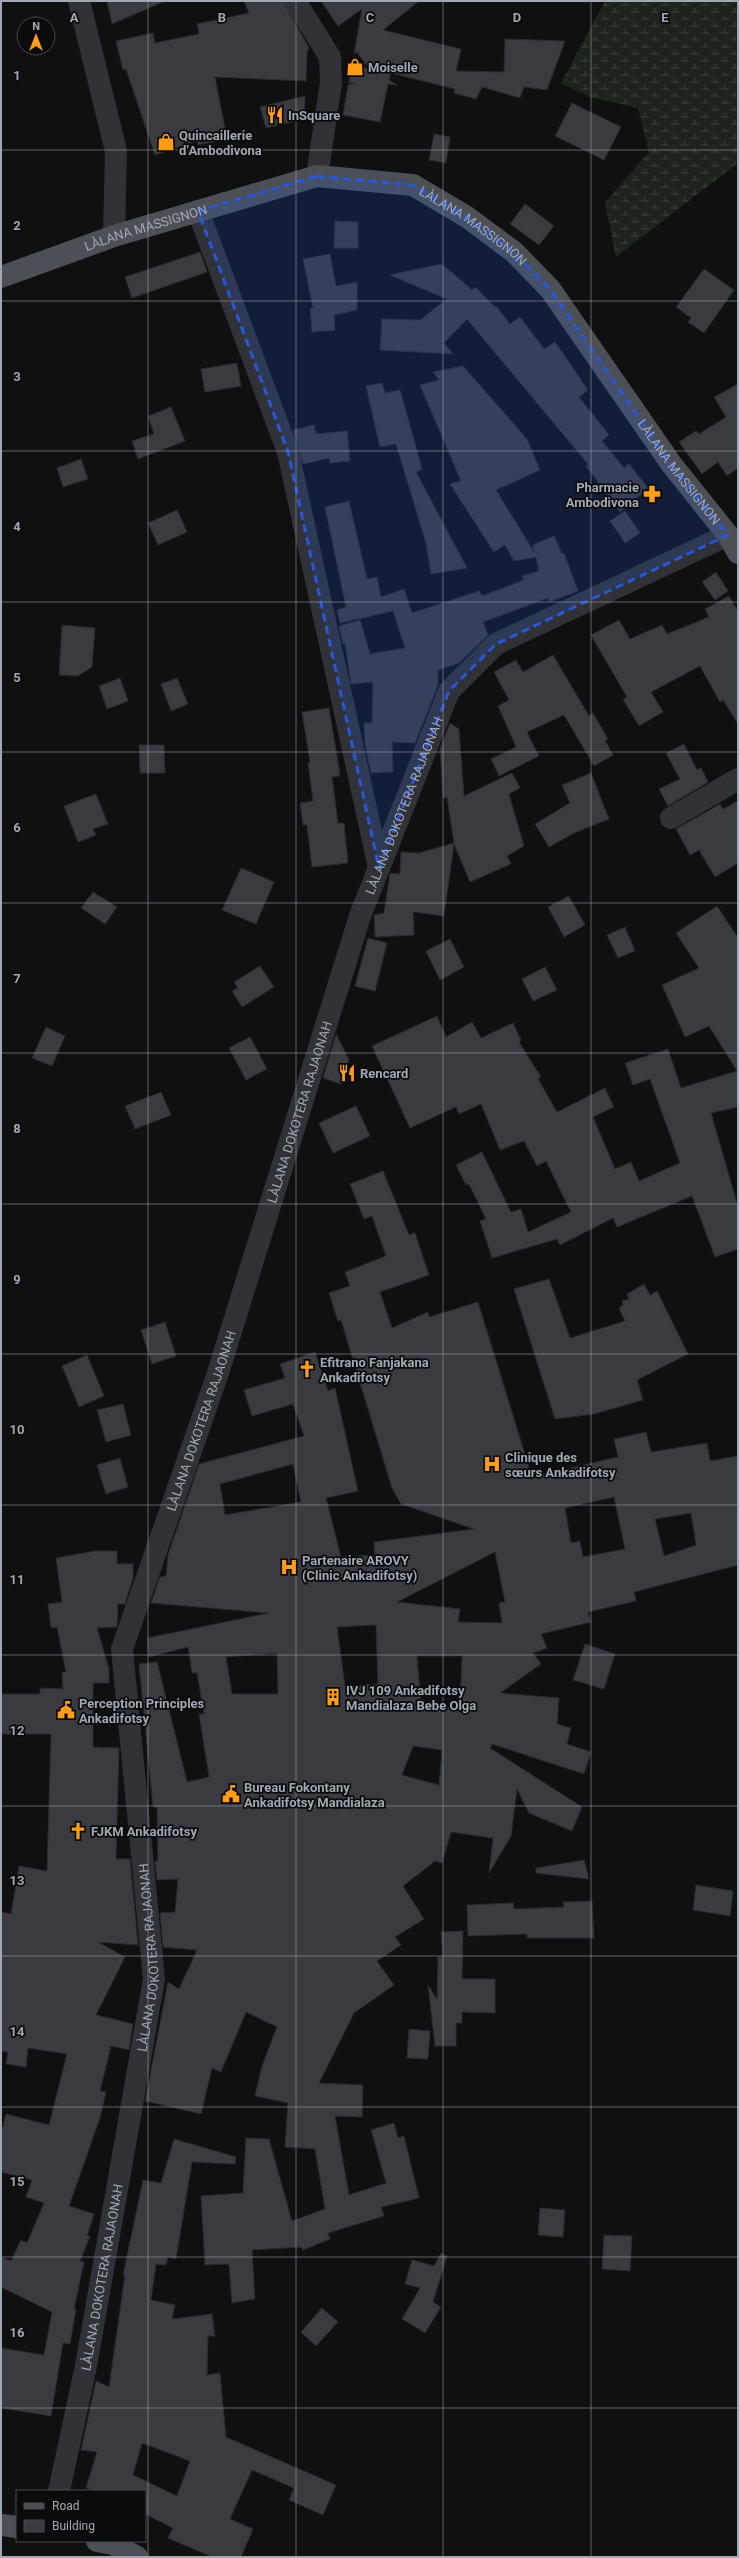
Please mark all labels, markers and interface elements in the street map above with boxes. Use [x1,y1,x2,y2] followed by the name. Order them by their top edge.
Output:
[70,10,79,25] text: A
[218,10,226,25] text: B
[366,10,375,25] text: C
[513,10,521,25] text: D
[661,10,669,25] text: E
[16,16,56,56] north arrow
[32,20,40,33] text: N
[345,57,365,77] shop icon: Moiselle
[368,60,418,75] place label: Moiselle
[13,68,21,83] text: 1
[265,105,285,125] restaurant icon: InSquare
[288,108,340,123] place label: InSquare
[179,128,262,158] place label: Quincaillerie d’Ambodivona
[156,132,176,152] shop icon: Quincaillerie d’Ambodivona
[417,183,530,268] street label: LÀLANA MASSIGNON
[82,202,209,254] street label: LÀLANA MASSIGNON
[13,218,21,233] text: 2
[13,369,21,384] text: 3
[635,416,723,527] street label: LÀLANA MASSIGNON
[566,480,639,510] place label: Pharmacie Ambodivona
[642,484,662,504] pharmacy icon: Pharmacie Ambodivona
[13,519,21,534] text: 4
[13,670,21,685] text: 5
[362,715,446,897] street label: LÀLANA DOKOTERA RAJAONAH
[13,820,21,835] text: 6
[13,971,21,986] text: 7
[264,1019,335,1205] street label: LÀLANA DOKOTERA RAJAONAH
[337,1063,357,1083] restaurant icon: Rencard
[360,1066,408,1081] place label: Rencard
[13,1121,21,1136] text: 8
[13,1272,21,1287] text: 9
[164,1329,239,1513] street label: LÀLANA DOKOTERA RAJAONAH
[320,1355,429,1385] place label: Efitrano Fanjakana Ankadifotsy
[297,1359,317,1379] church icon: Efitrano Fanjakana Ankadifotsy
[10,1422,24,1437] text: 10
[505,1450,616,1480] place label: Clinique des sœurs Ankadifotsy
[482,1454,502,1474] hospital icon: Clinique des sœurs Ankadifotsy
[302,1553,417,1583] place label: Partenaire AROVY (Clinic Ankadifotsy)
[279,1557,299,1577] hospital icon: Partenaire AROVY (Clinic Ankadifotsy)
[10,1572,24,1587] text: 11
[346,1683,476,1713] place label: IVJ 109 Ankadifotsy Mandialaza Bebe Olga
[323,1687,343,1707] building icon: IVJ 109 Ankadifotsy Mandialaza Bebe Olga
[79,1696,205,1726] place label: Perception Principles Ankadifotsy
[56,1700,76,1720] public building icon: Perception Principles Ankadifotsy
[10,1723,24,1738] text: 12
[244,1780,385,1810] place label: Bureau Fokontany Ankadifotsy Mandialaza
[221,1784,241,1804] public building icon: Bureau Fokontany Ankadifotsy Mandialaza
[68,1821,88,1841] church icon: FJKM Ankadifotsy
[91,1824,197,1839] place label: FJKM Ankadifotsy
[134,1863,162,2053] street label: LÀLANA DOKOTERA RAJAONAH
[10,1873,24,1888] text: 13
[10,2024,25,2039] text: 14
[10,2174,24,2189] text: 15
[78,2183,126,2372] street label: LÀLANA DOKOTERA RAJAONAH
[10,2325,25,2340] text: 16
[16,2490,146,2542] legend
[52,2499,80,2513] text: Road
[52,2519,95,2533] text: Building

